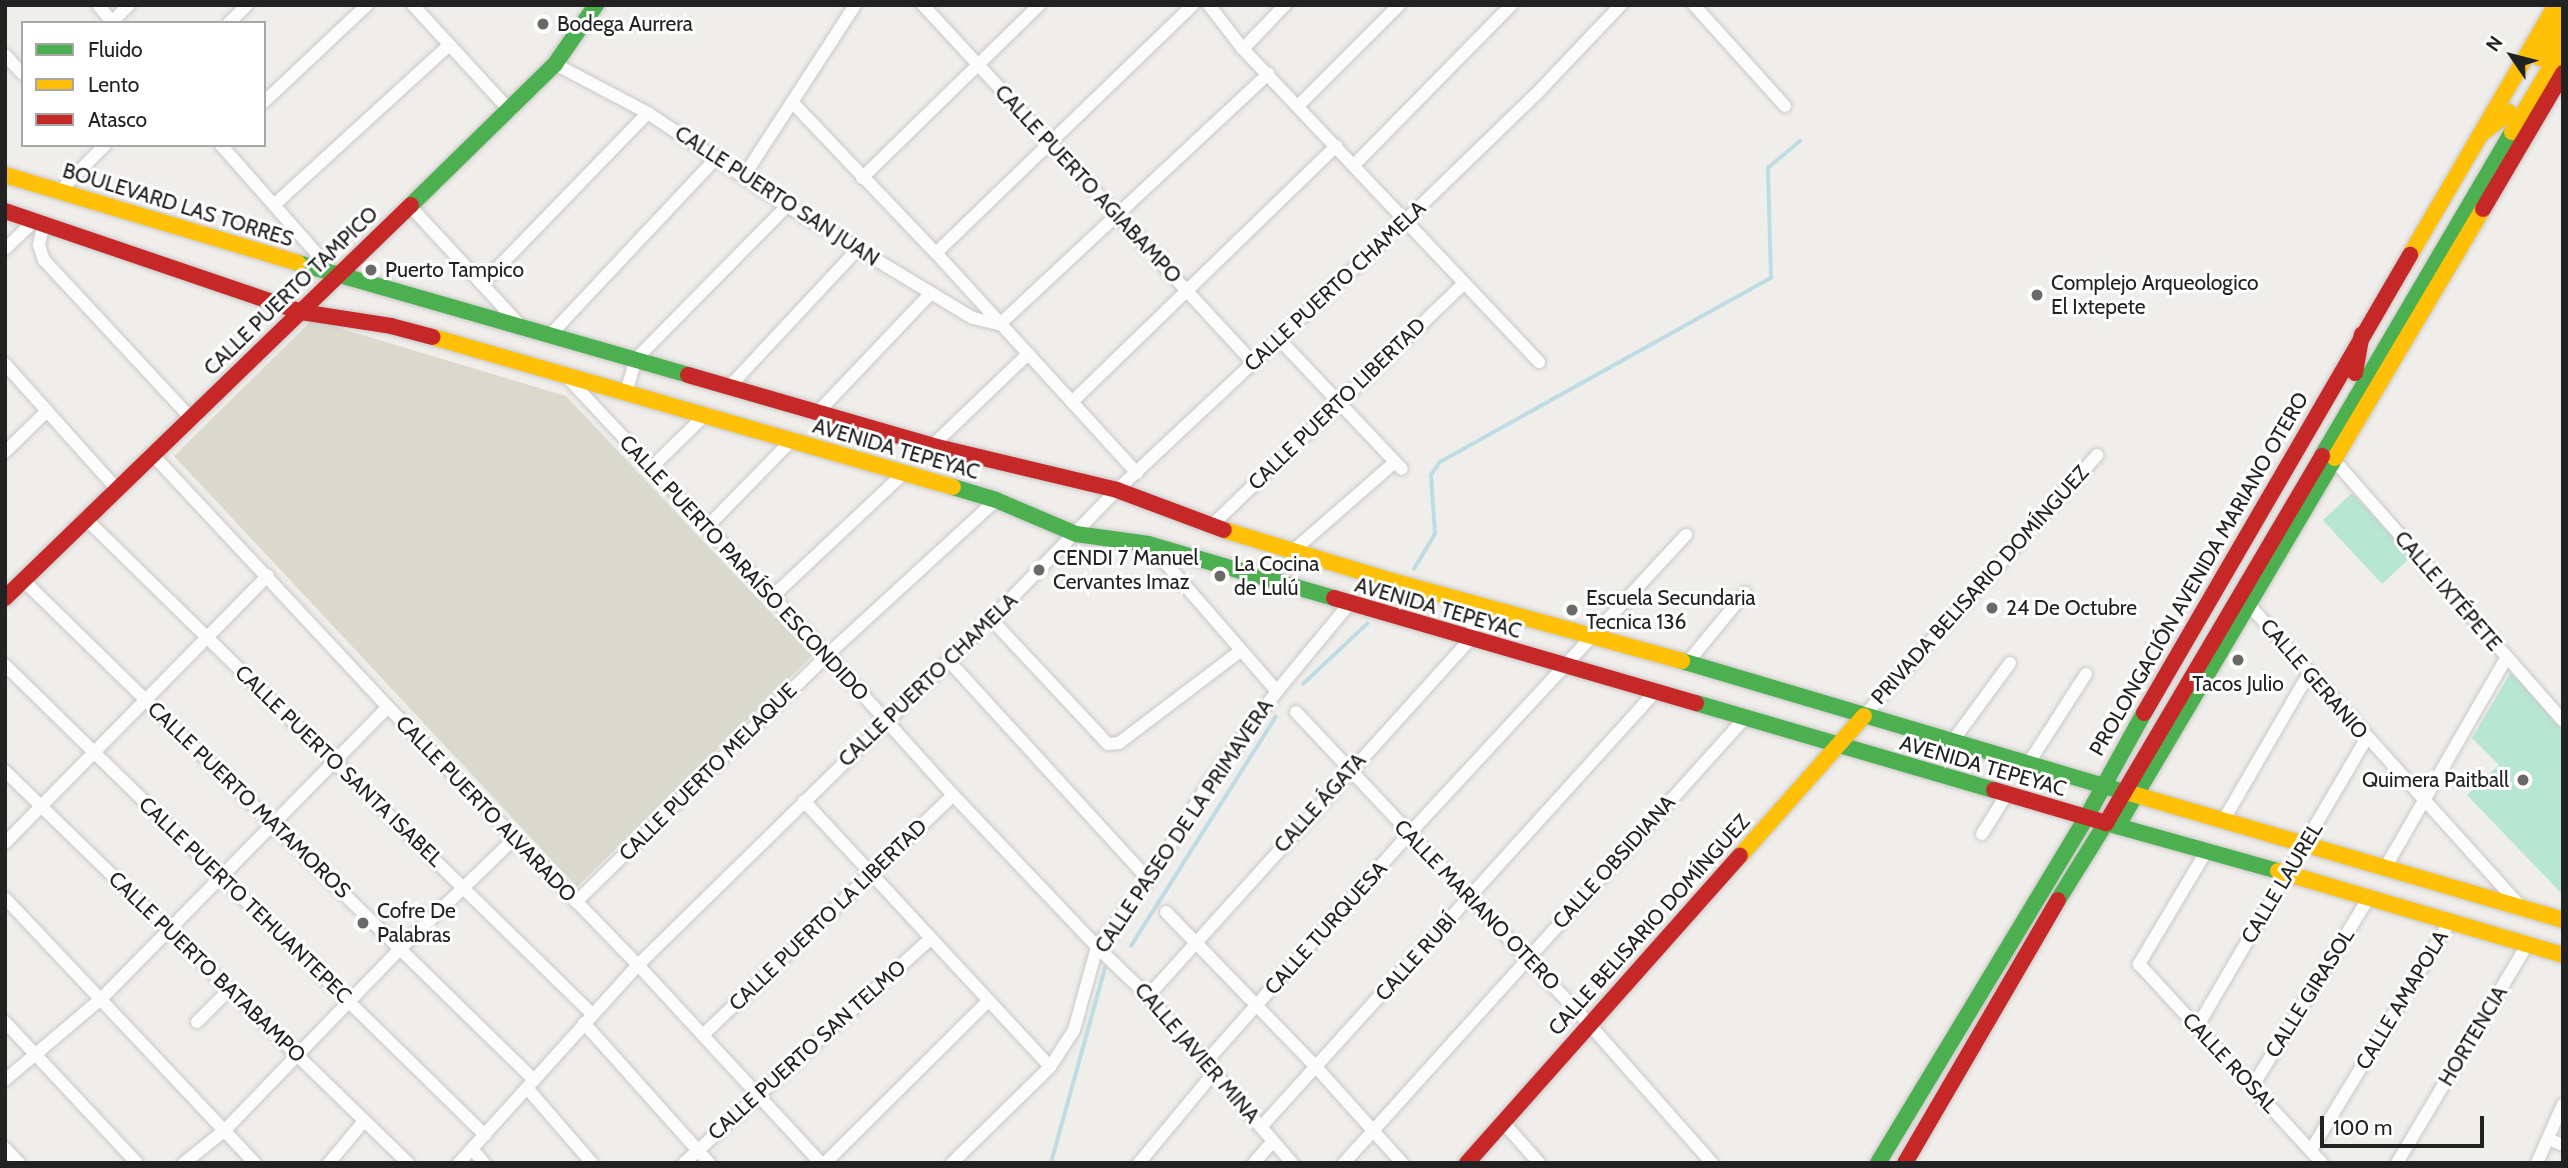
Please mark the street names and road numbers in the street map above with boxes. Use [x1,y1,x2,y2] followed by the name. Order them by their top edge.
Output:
[990,80,1186,288] street label: CALLE PUERTO AGIABAMPO
[670,120,884,272] street label: CALLE PUERTO SAN JUAN
[60,158,296,252] street label: BOULEVARD LAS TORRES
[1239,195,1431,377] street label: CALLE PUERTO CHAMELA
[199,201,383,381] street label: CALLE PUERTO TAMPICO
[1243,313,1431,495] street label: CALLE PUERTO LIBERTAD
[2084,388,2314,760] street label: PROLONGACIÓN AVENIDA MARIANO OTERO
[810,413,982,485] street label: AVENIDA TEPEYAC
[614,430,874,706] street label: CALLE PUERTO PARAÍSO ESCONDIDO
[1866,460,2094,710] street label: PRIVADA BELISARIO DOMÍNGUEZ
[2389,526,2507,656] street label: CALLE IXTÉPETE
[1352,572,1524,644] street label: AVENIDA TEPEYAC
[833,588,1023,772] street label: CALLE PUERTO CHAMELA
[2255,614,2373,744] street label: CALLE GERANIO
[230,660,448,872] street label: CALLE PUERTO SANTA ISABEL
[614,678,802,866] street label: CALLE PUERTO MELAQUE
[1089,694,1279,958] street label: CALLE PASEO DE LA PRIMAVERA
[142,696,356,904] street label: CALLE PUERTO MATAMOROS
[390,711,582,907] street label: CALLE PUERTO ALVARADO
[1897,730,2069,802] street label: AVENIDA TEPEYAC
[1269,748,1371,858] street label: CALLE ÁGATA
[1548,790,1680,934] street label: CALLE OBSIDIANA
[134,792,356,1008] street label: CALLE PUERTO TEHUANTEPEC
[1543,809,1755,1041] street label: CALLE BELISARIO DOMÍNGUEZ
[724,814,932,1016] street label: CALLE PUERTO LA LIBERTAD
[1389,815,1565,995] street label: CALLE MARIANO OTERO
[2236,818,2328,948] street label: CALLE LAUREL
[1260,856,1392,1000] street label: CALLE TURQUESA
[103,866,311,1068] street label: CALLE PUERTO BATABAMPO
[1370,908,1462,1006] street label: CALLE RUBÍ
[2260,924,2360,1062] street label: CALLE GIRASOL
[2351,926,2453,1074] street label: CALLE AMAPOLA
[703,955,911,1145] street label: CALLE PUERTO SAN TELMO
[1129,978,1265,1128] street label: CALLE JAVIER MINA
[2433,981,2513,1091] street label: HORTENCIA
[2177,1008,2283,1118] street label: CALLE ROSAL

